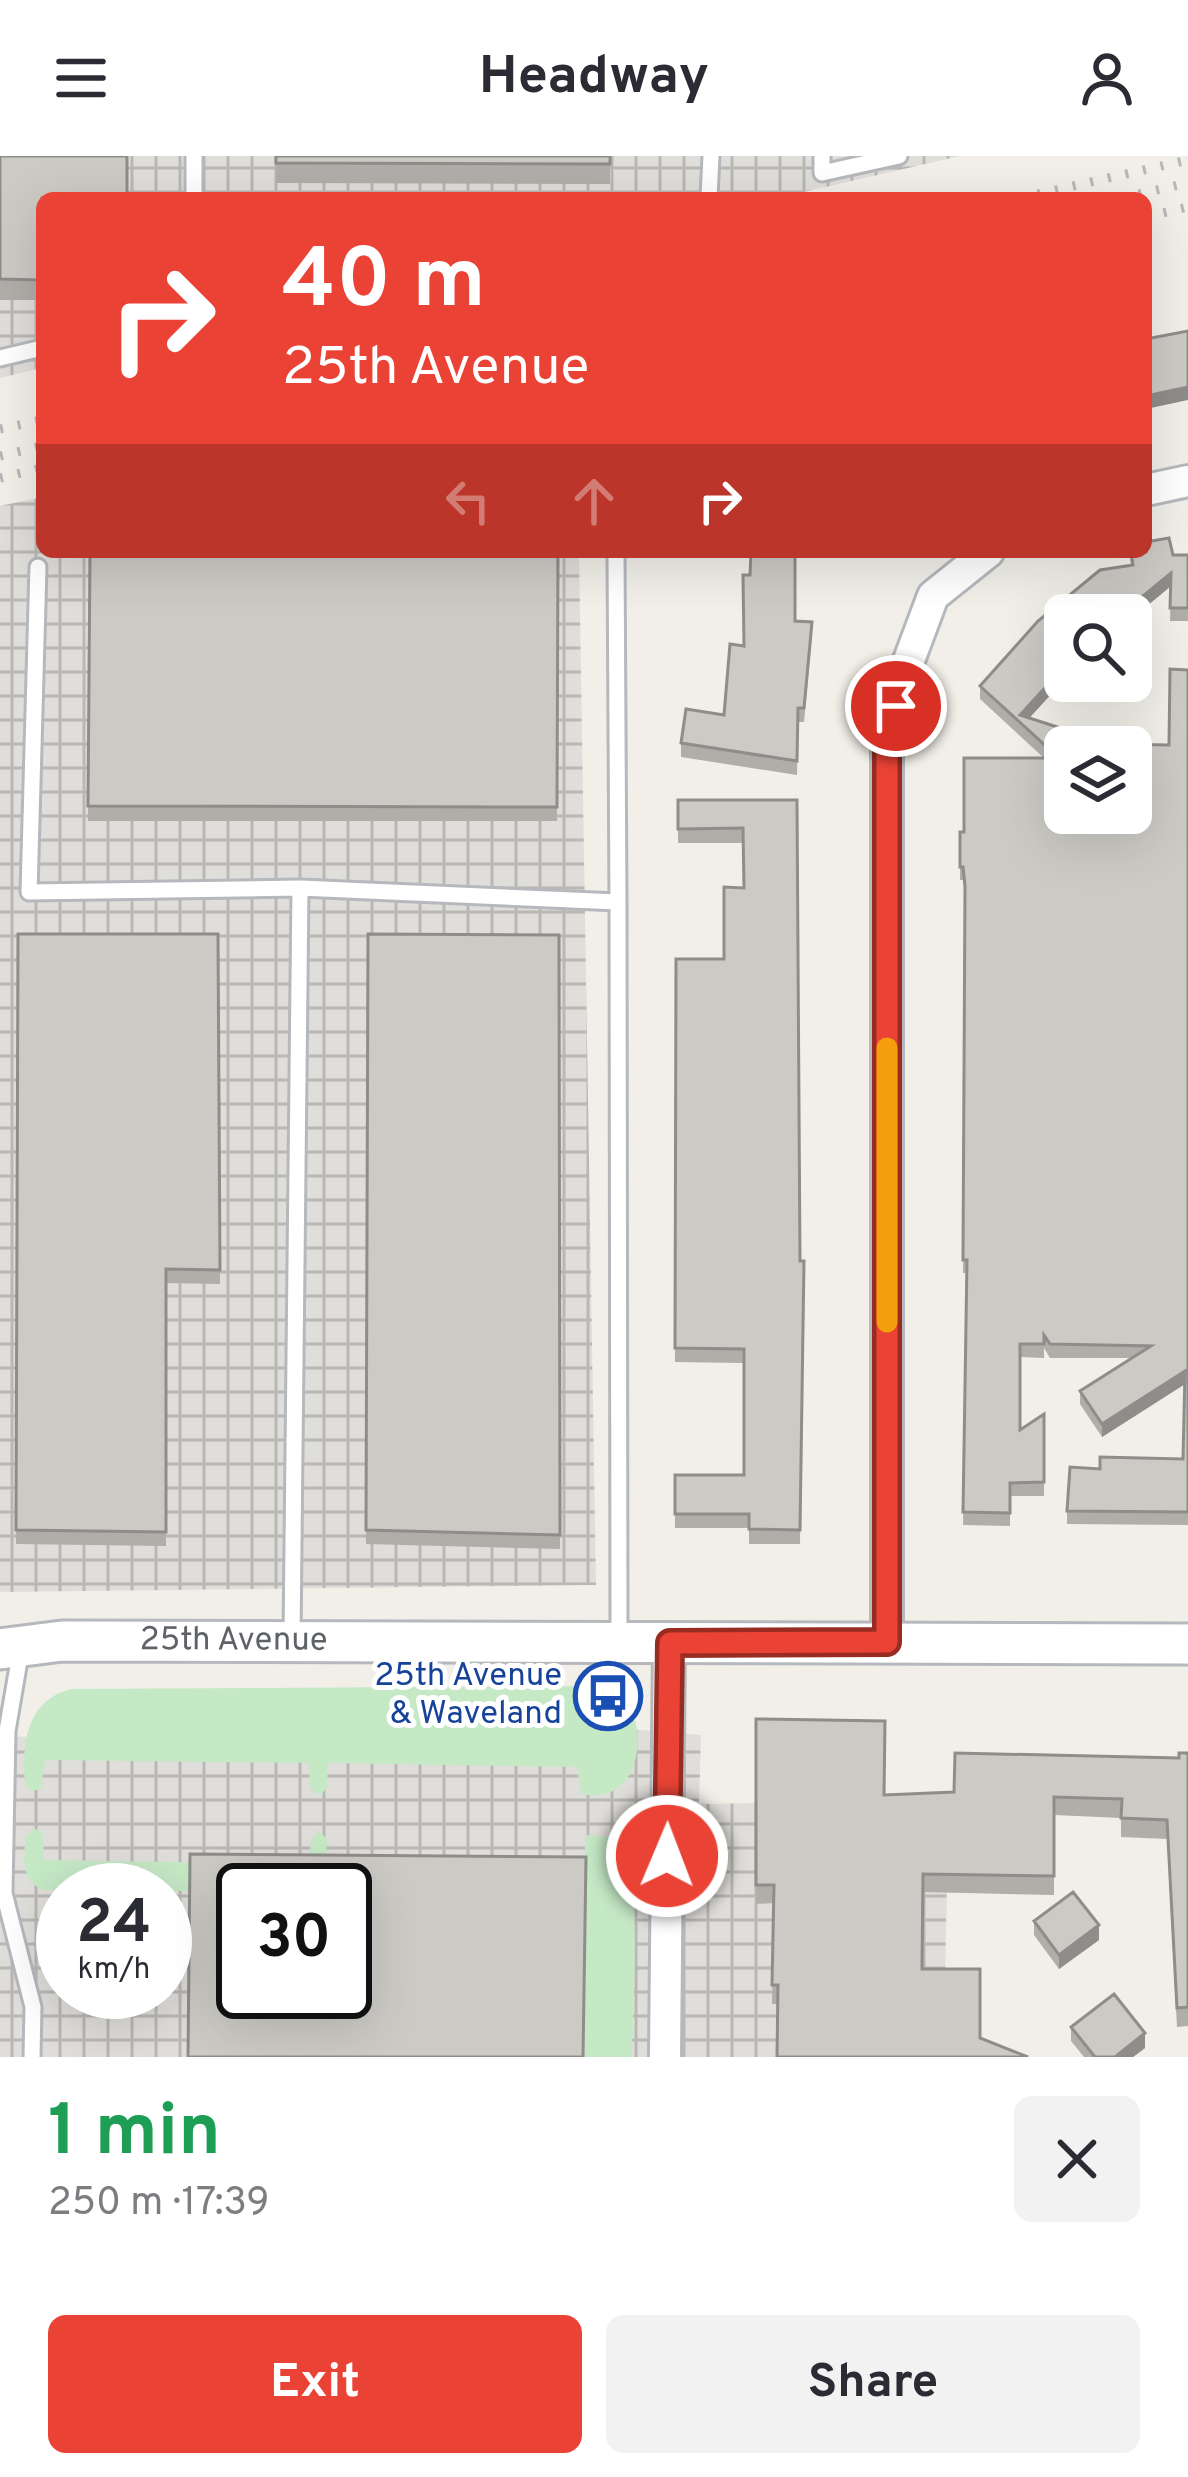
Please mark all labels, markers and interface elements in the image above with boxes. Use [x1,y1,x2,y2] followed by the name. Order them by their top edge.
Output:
[479,44,709,113] text: Headway
[48,45,114,111] icon: menu
[1074,45,1140,111] icon: person
[282,231,486,337] text: 40 m
[84,240,240,396] icon: right
[282,335,589,404] text: 25th Avenue
[435,468,501,534] icon: left
[561,468,627,534] icon: ahead
[687,468,753,534] icon: right
[1044,594,1152,834] map controls
[1044,594,1152,702] button: search
[845,655,947,757] pin
[863,673,929,739] icon: arrive
[1044,726,1152,834] button: layers
[139,1620,328,1663] street label: 25th Avenue
[374,1656,562,1736] place label: 25th Avenue & Waveland
[573,1661,643,1731] bus stop icon: 25th Avenue & Waveland
[604,1793,730,1919] position arrow
[216,1863,372,2019] speed limit sign: 30
[76,1888,152,1964] text: 24
[78,1952,150,1989] text: km/h
[48,2089,221,2181] text: 1 min
[1014,2096,1140,2222] button: close
[48,2180,270,2229] text: 250 m · 17:39
[48,2315,582,2453] button: Exit
[606,2315,1140,2453] button: Share

